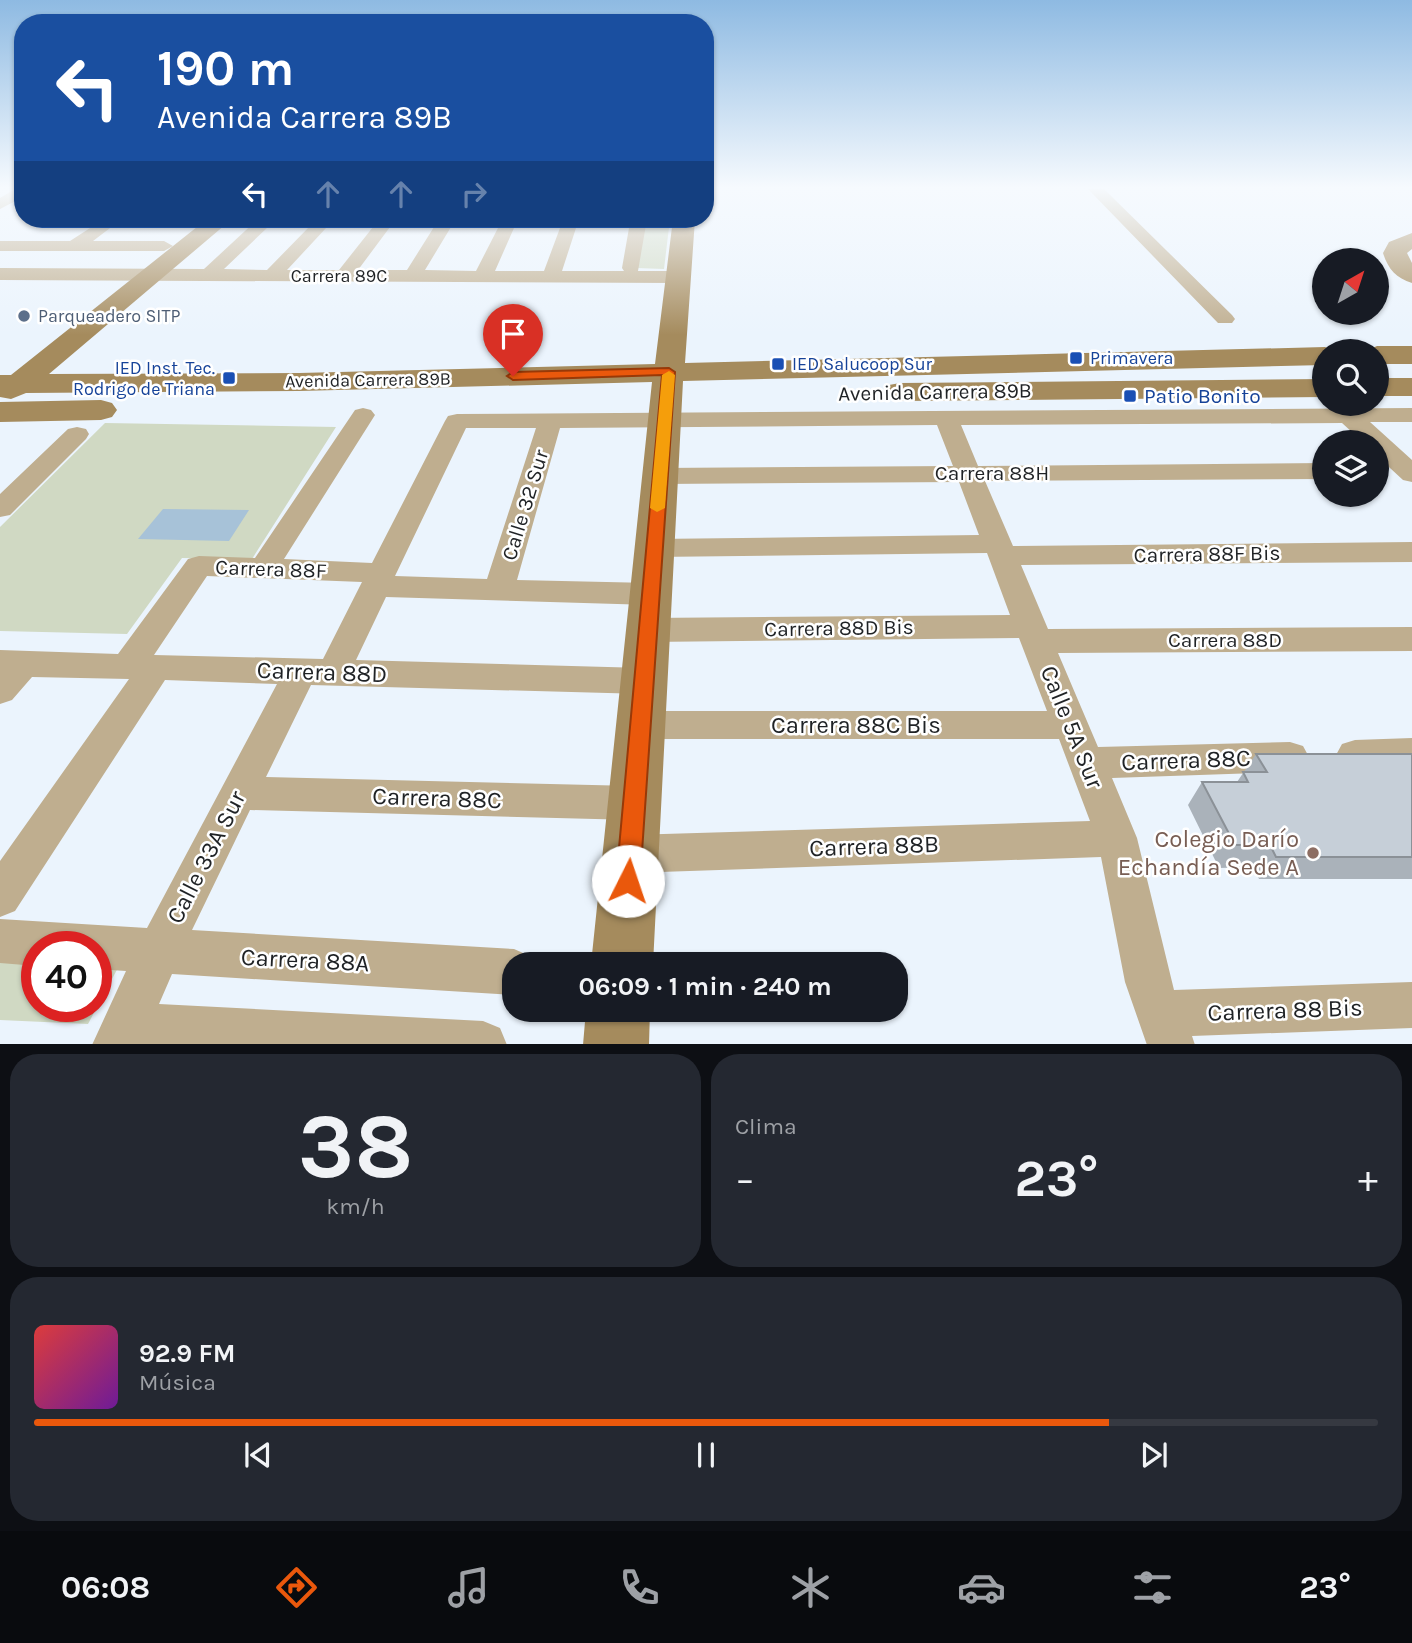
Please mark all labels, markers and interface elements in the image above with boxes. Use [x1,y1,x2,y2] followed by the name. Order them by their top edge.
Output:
[157,40,294,97] text: 190 m
[42,42,133,133] icon: left
[157,99,452,136] text: Avenida Carrera 89B
[236,175,274,213] icon: left
[309,175,347,213] icon: ahead
[382,175,420,213] icon: ahead
[455,175,493,213] icon: right
[1312,248,1390,326] north arrow
[1312,248,1389,507] map controls
[291,265,387,287] street label: Carrera 89C
[483,304,543,376] pin
[38,305,180,327] place label: Parqueadero SITP
[16,308,32,324] marker: Parqueadero SITP
[494,315,532,353] icon: arrive
[1312,339,1389,416] button: search
[1090,347,1173,369] place label: Primavera
[1068,350,1084,366] marker: Primavera
[792,353,933,375] place label: IED Salucoop Sur
[770,356,786,372] marker: IED Salucoop Sur
[73,357,215,400] place label: IED Inst. Tec. Rodrigo de Triana
[285,368,451,392] street label: Avenida Carrera 89B
[221,370,237,386] marker: IED Inst. Tec. Rodrigo de Triana
[838,378,1032,406] street label: Avenida Carrera 89B
[1144,384,1261,408] place label: Patio Bonito
[1122,388,1138,404] marker: Patio Bonito
[1312,430,1389,507] button: layers
[497,446,553,563] street label: Calle 32 Sur
[935,461,1049,485] street label: Carrera 88H
[1133,541,1281,567] street label: Carrera 88F Bis
[215,555,327,583] street label: Carrera 88F
[764,615,914,641] street label: Carrera 88D Bis
[1168,628,1282,652] street label: Carrera 88D
[256,656,388,688] street label: Carrera 88D
[1035,661,1109,793] street label: Calle 5A Sur
[771,711,941,739] street label: Carrera 88C Bis
[1121,744,1251,776] street label: Carrera 88C
[372,782,502,814] street label: Carrera 88C
[161,786,252,928] street label: Calle 33A Sur
[1118,825,1299,881] place label: Colegio Darío Echandía Sede A
[809,830,939,862] street label: Carrera 88B
[591,844,665,918] position arrow
[1305,845,1321,861] marker: Colegio Darío Echandía Sede A
[21,931,112,1022] speed limit sign: 40
[240,943,370,977] street label: Carrera 88A
[578,971,832,1002] text: 06:09 · 1 min · 240 m
[1207,993,1363,1027] street label: Carrera 88 Bis
[298,1094,413,1200] text: 38
[735,1113,797,1140] text: Clima
[1014,1148,1099,1209] text: 23°
[735,1157,755,1202] text: −
[1358,1157,1378,1202] text: +
[326,1193,385,1220] text: km/h
[139,1338,236,1369] text: 92.9 FM
[139,1369,216,1396] text: Música
[239,1436,277,1474] icon: previous
[687,1436,725,1474] icon: pause
[1135,1436,1173,1474] icon: next
[272,1563,321,1612] icon: directions
[444,1563,493,1612] icon: music
[615,1563,664,1612] icon: phone
[786,1563,835,1612] icon: climate
[957,1563,1006,1612] icon: car
[1128,1563,1177,1612] icon: filters
[61,1569,150,1606] text: 06:08
[1299,1569,1351,1606] text: 23°

